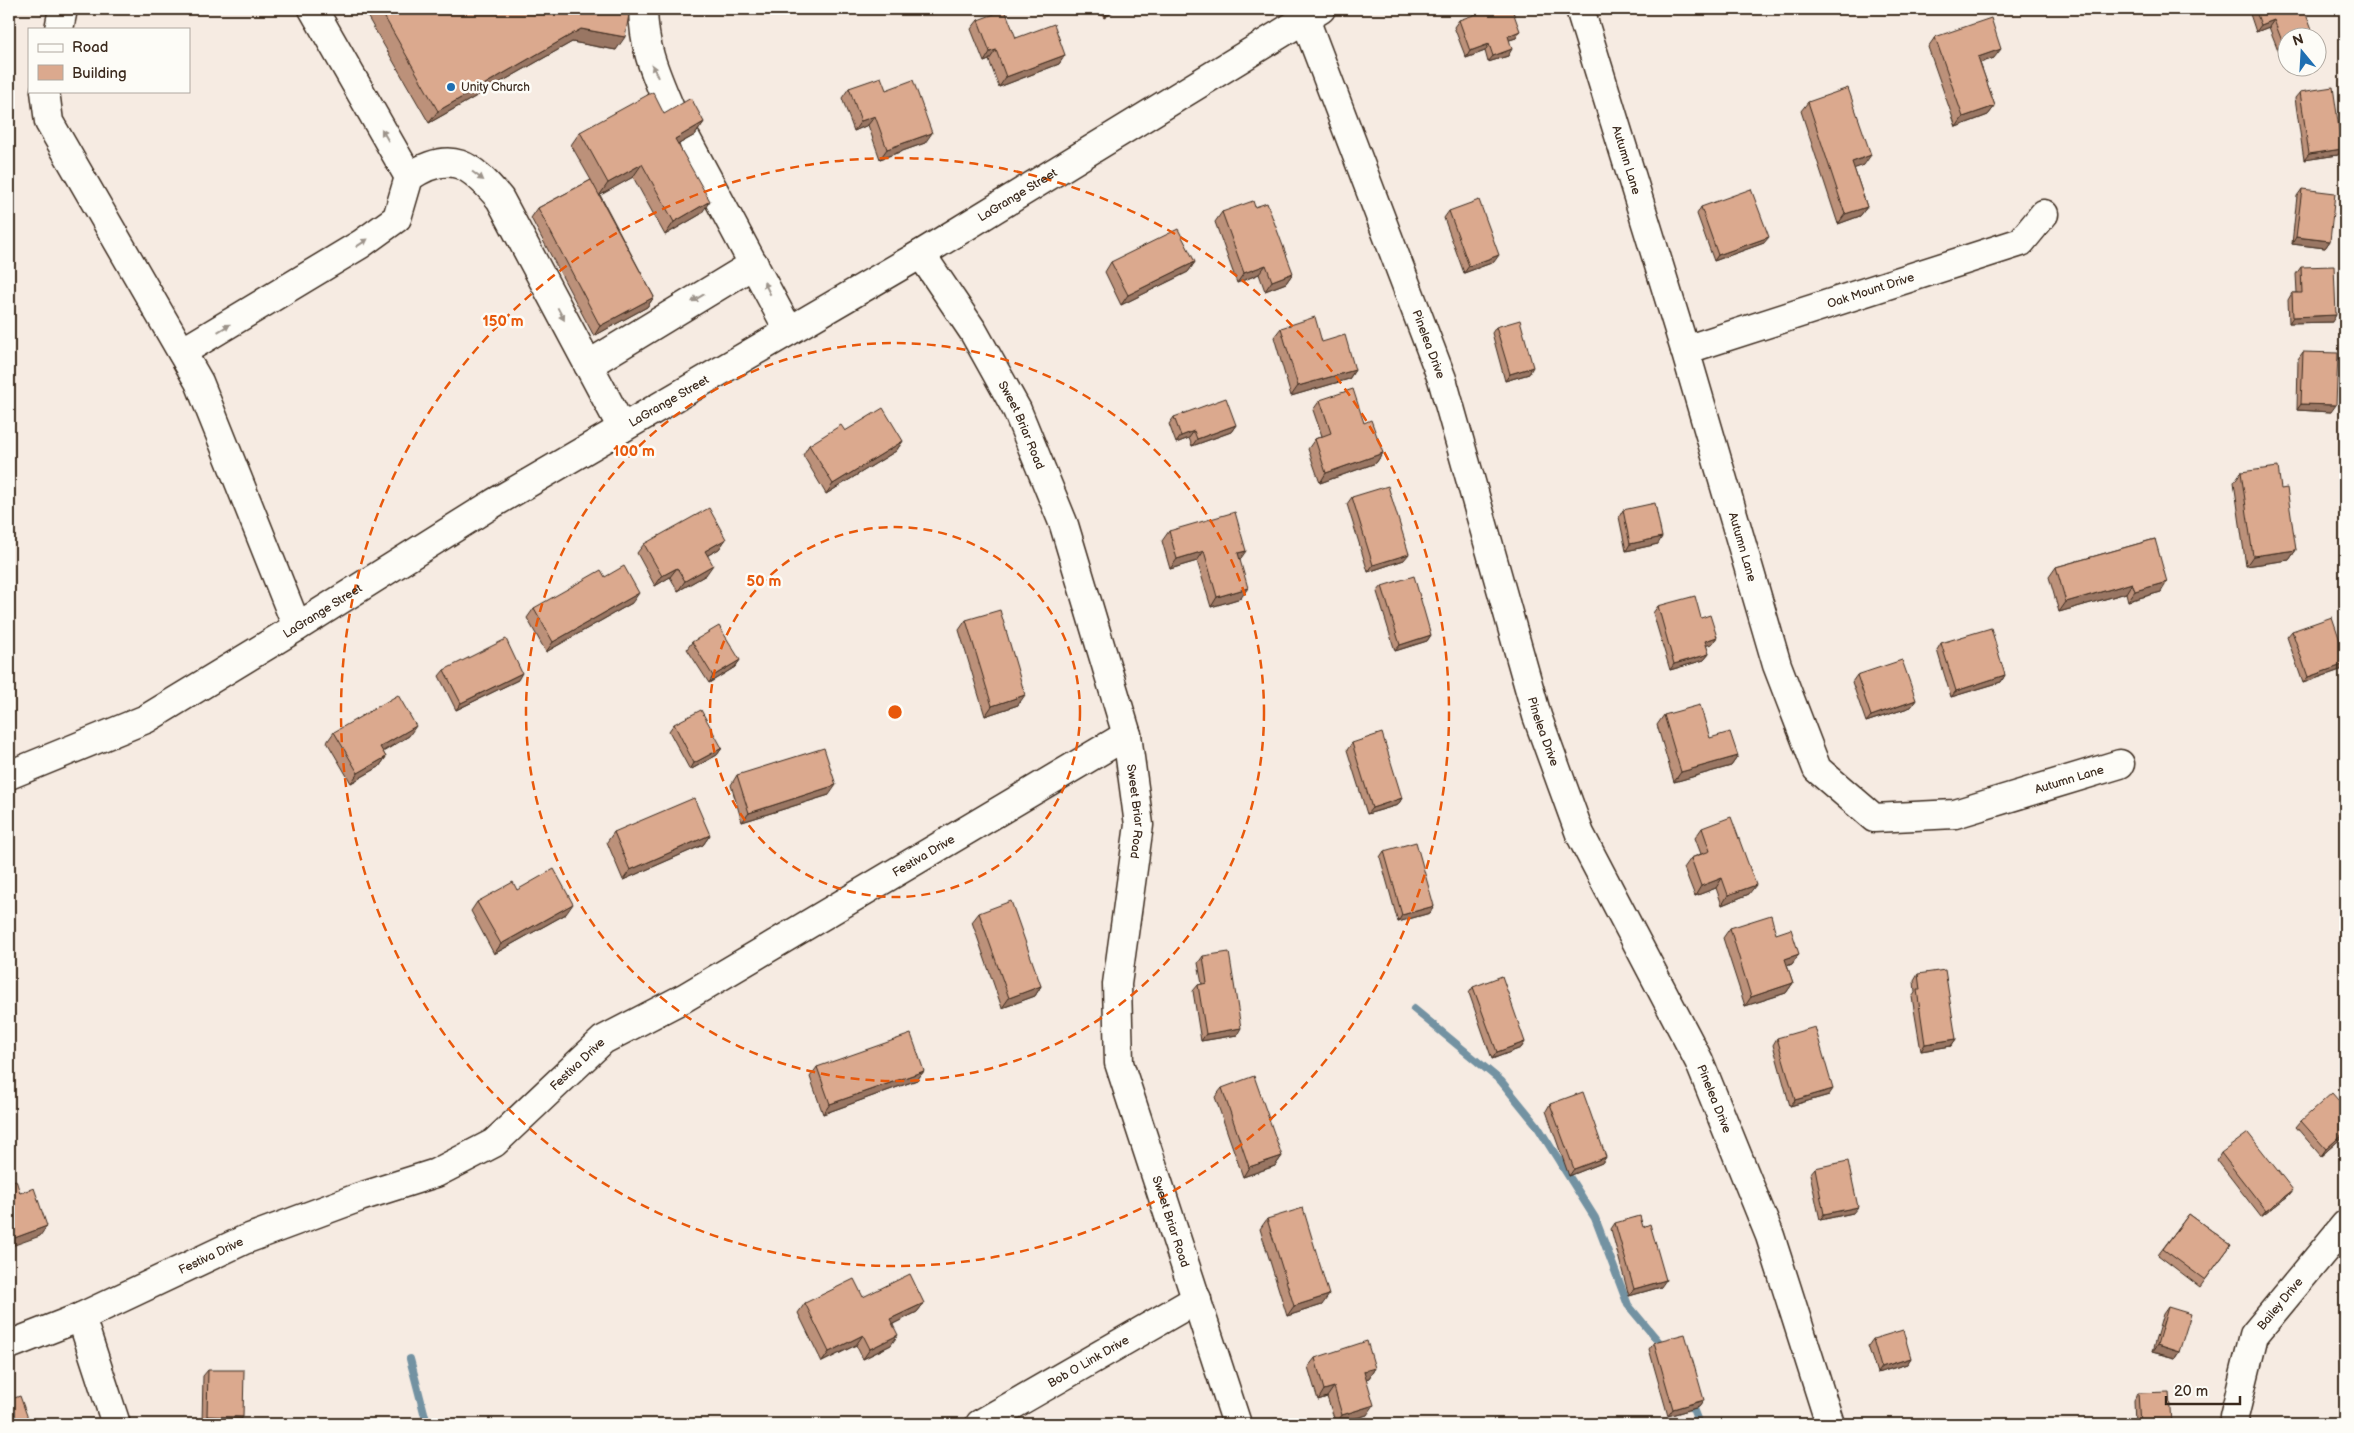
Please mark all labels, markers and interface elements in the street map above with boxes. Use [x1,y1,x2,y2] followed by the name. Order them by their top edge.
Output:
[28,28,190,92] legend
[2276,28,2326,78] north arrow
[2291,30,2306,50] text: N
[72,38,108,57] text: Road
[72,64,127,83] text: Building
[650,64,658,78] one-way arrow
[461,80,530,95] place label: Unity Church
[445,81,457,93] marker: Unity Church
[1608,124,1644,196] street label: Autumn Lane
[380,128,389,141] one-way arrow
[975,165,1060,225] street label: LaGrange Street
[471,170,484,181] one-way arrow
[355,238,369,248] one-way arrow
[1825,270,1916,312] street label: Oak Mount Drive
[762,281,770,295] one-way arrow
[691,294,704,303] one-way arrow
[557,307,565,321] one-way arrow
[1408,308,1448,381] street label: Pinelea Drive
[482,312,524,331] text: 150 m
[217,323,230,332] one-way arrow
[626,372,712,431] street label: LaGrange Street
[994,379,1047,472] street label: Sweet Briar Road
[613,442,655,461] text: 100 m
[1725,511,1759,584] street label: Autumn Lane
[747,572,782,591] text: 50 m
[281,581,365,642] street label: LaGrange Street
[1524,695,1562,768] street label: Pinelea Drive
[886,703,904,721] centre of rings
[2033,762,2106,797] street label: Autumn Lane
[1123,763,1146,860] street label: Sweet Briar Road
[890,832,958,881] street label: Festiva Drive
[547,1035,608,1094] street label: Festiva Drive
[1693,1063,1734,1135] street label: Pinelea Drive
[1148,1174,1192,1269] street label: Sweet Briar Road
[176,1234,246,1278] street label: Festiva Drive
[2254,1275,2306,1333] street label: Bailey Drive
[1045,1333,1132,1391] street label: Bob O Link Drive
[2166,1373,2240,1405] scale bar
[2174,1382,2208,1401] text: 20 m

